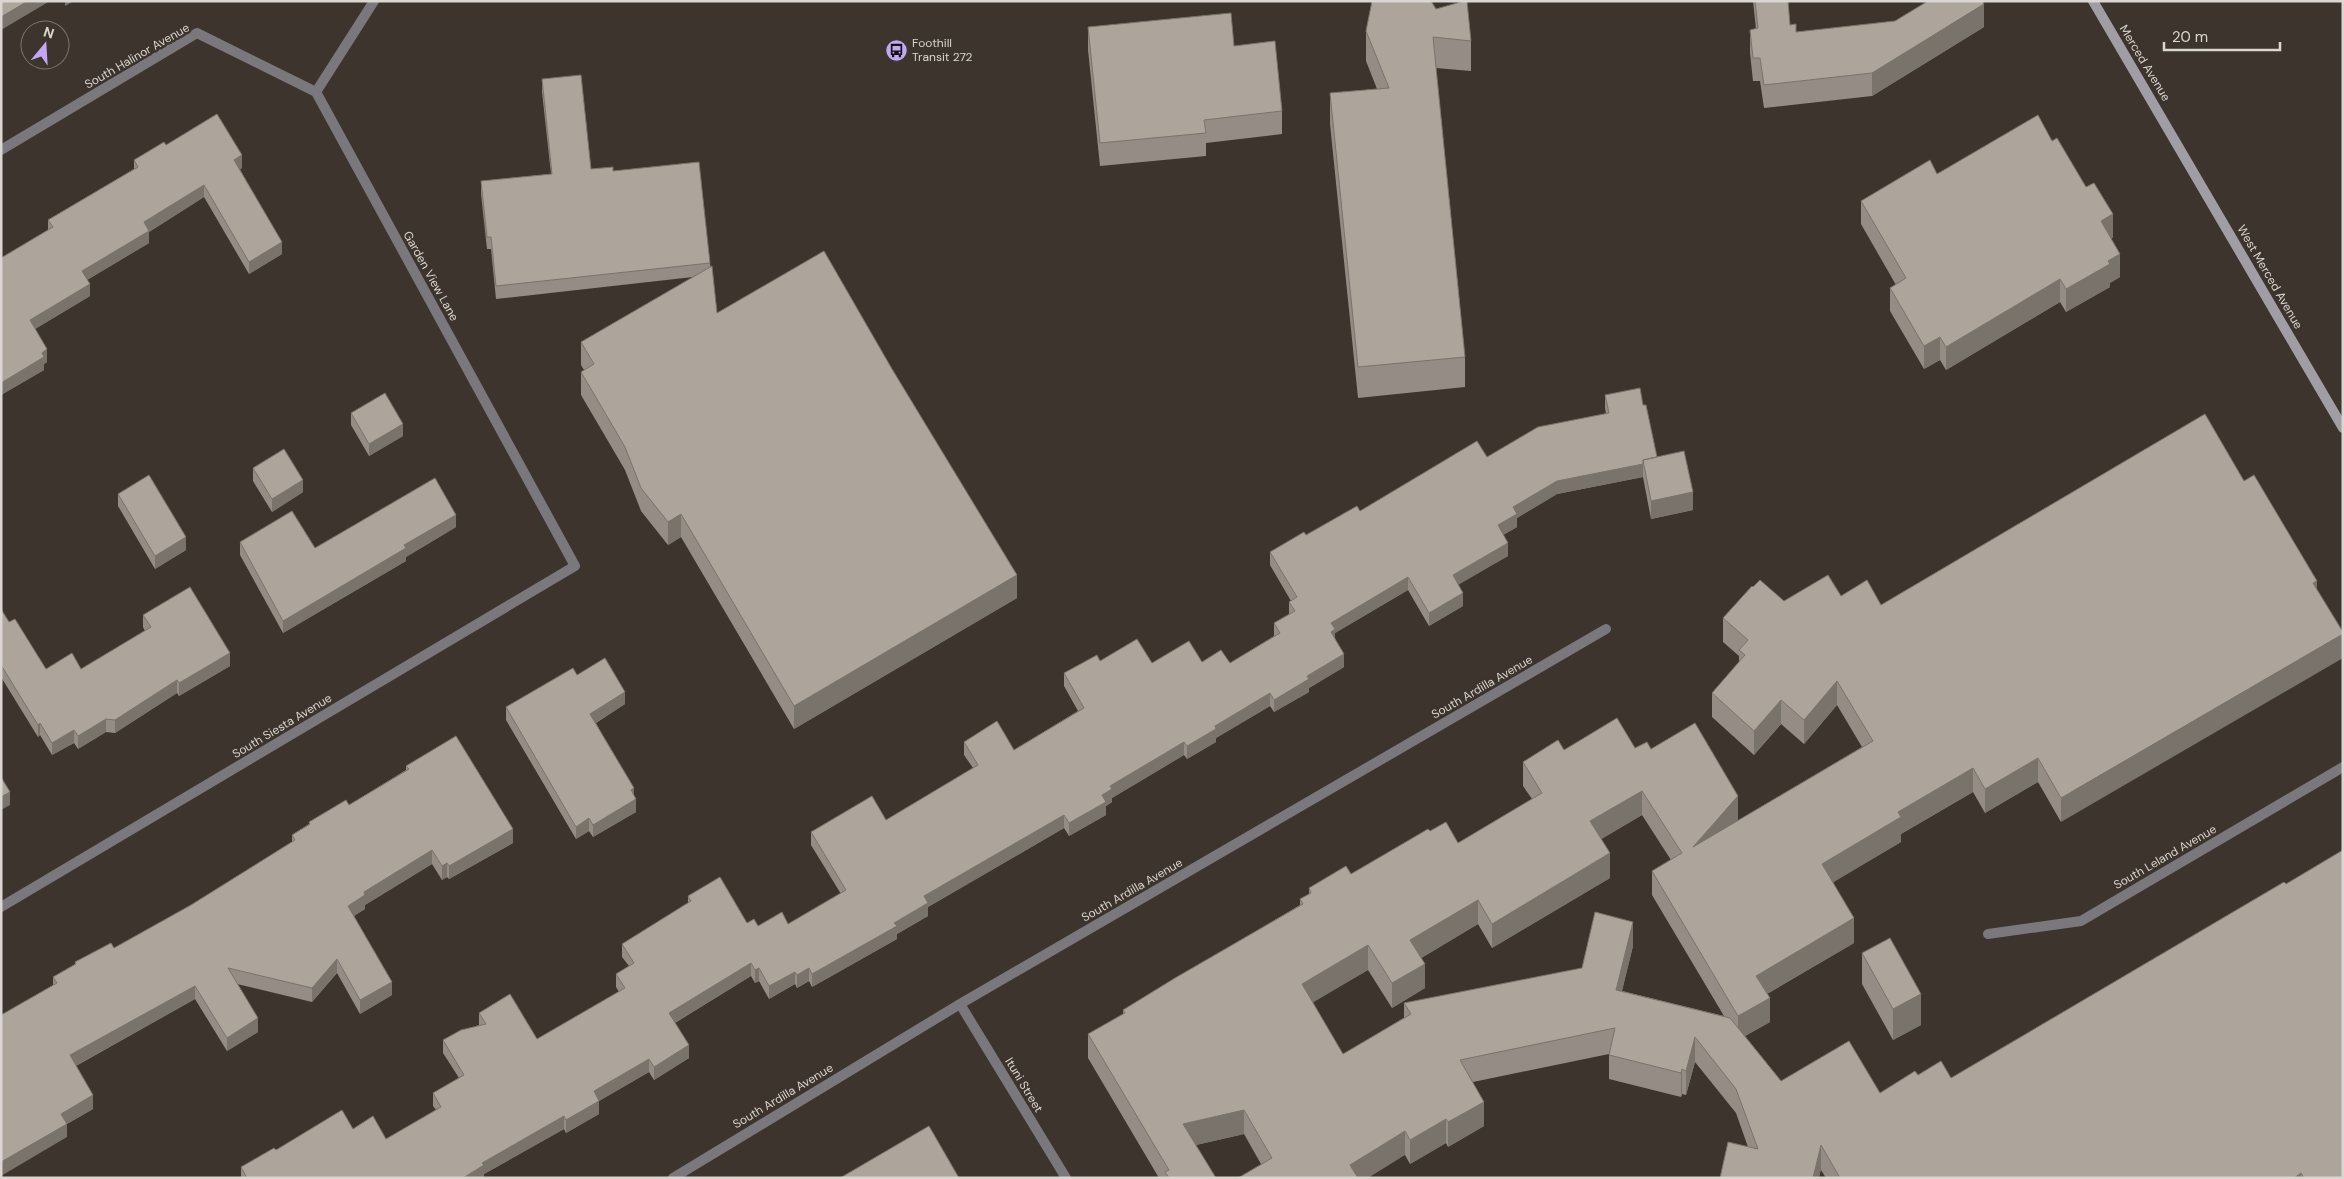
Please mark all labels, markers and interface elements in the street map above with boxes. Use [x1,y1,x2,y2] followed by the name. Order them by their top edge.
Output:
[82,19,192,93] street label: South Halinor Avenue
[20,20,70,70] north arrow
[2164,20,2280,52] scale bar
[41,22,57,43] text: N
[2116,22,2174,104] street label: Merced Avenue
[2172,27,2208,47] text: 20 m
[912,35,973,65] place label: Foothill Transit 272
[884,38,908,62] bus stop icon: Foothill Transit 272
[2234,222,2306,332] street label: West Merced Avenue
[400,228,462,324] street label: Garden View Lane
[1429,651,1536,722] street label: South Ardilla Avenue
[229,690,335,762] street label: South Siesta Avenue
[2111,821,2219,893] street label: South Leland Avenue
[1079,854,1186,925] street label: South Ardilla Avenue
[1001,1055,1047,1116] street label: Ituni Street
[730,1060,836,1132] street label: South Ardilla Avenue

